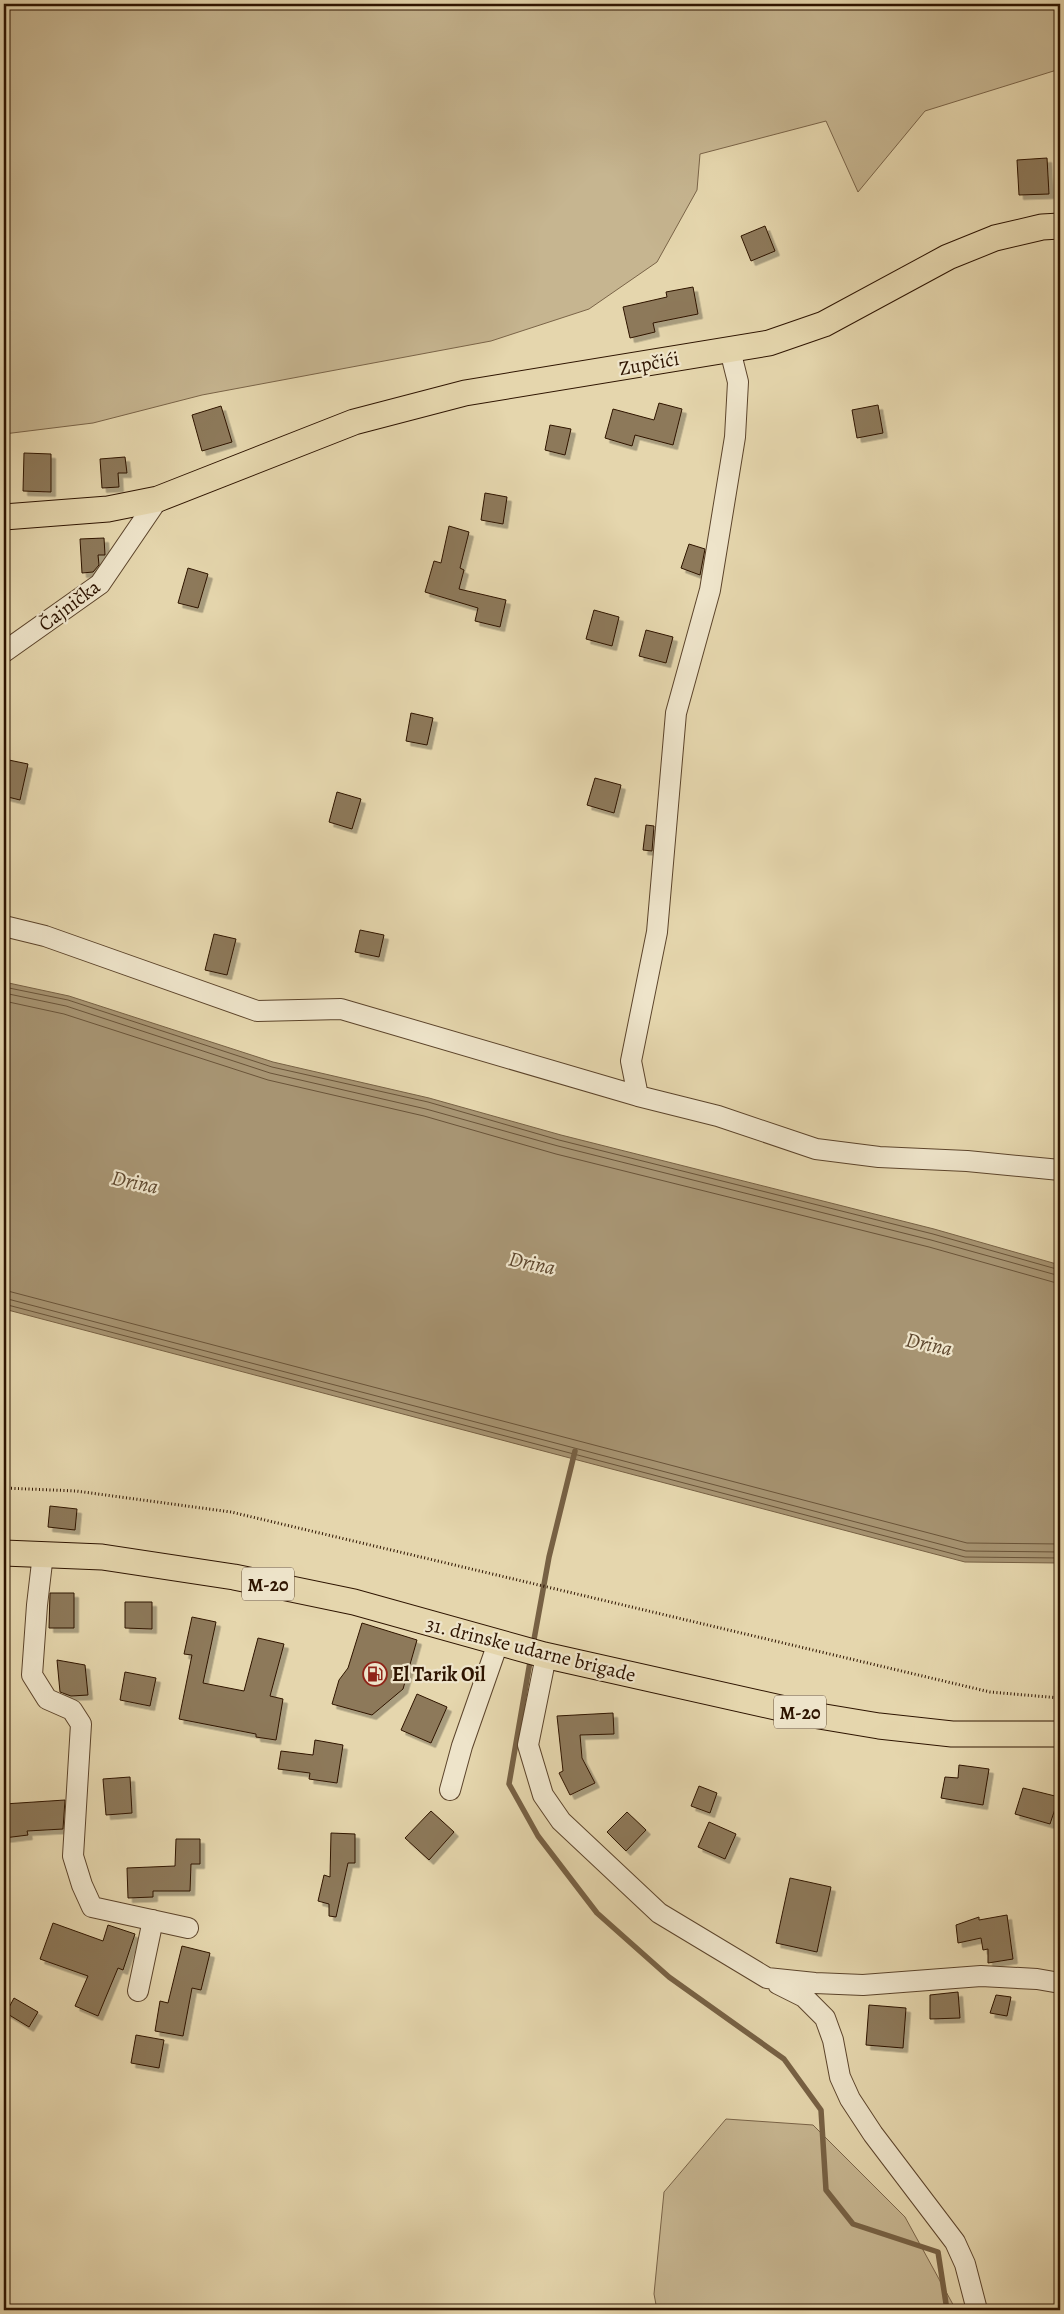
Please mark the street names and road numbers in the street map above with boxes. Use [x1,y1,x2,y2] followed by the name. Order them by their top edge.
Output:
[617,345,681,382] street label: Zupčići
[33,573,106,637] street label: Čajnička
[242,1568,294,1600] road number: M-20
[423,1610,638,1689] street label: 31. drinske udarne brigade
[774,1695,826,1728] road number: M-20

